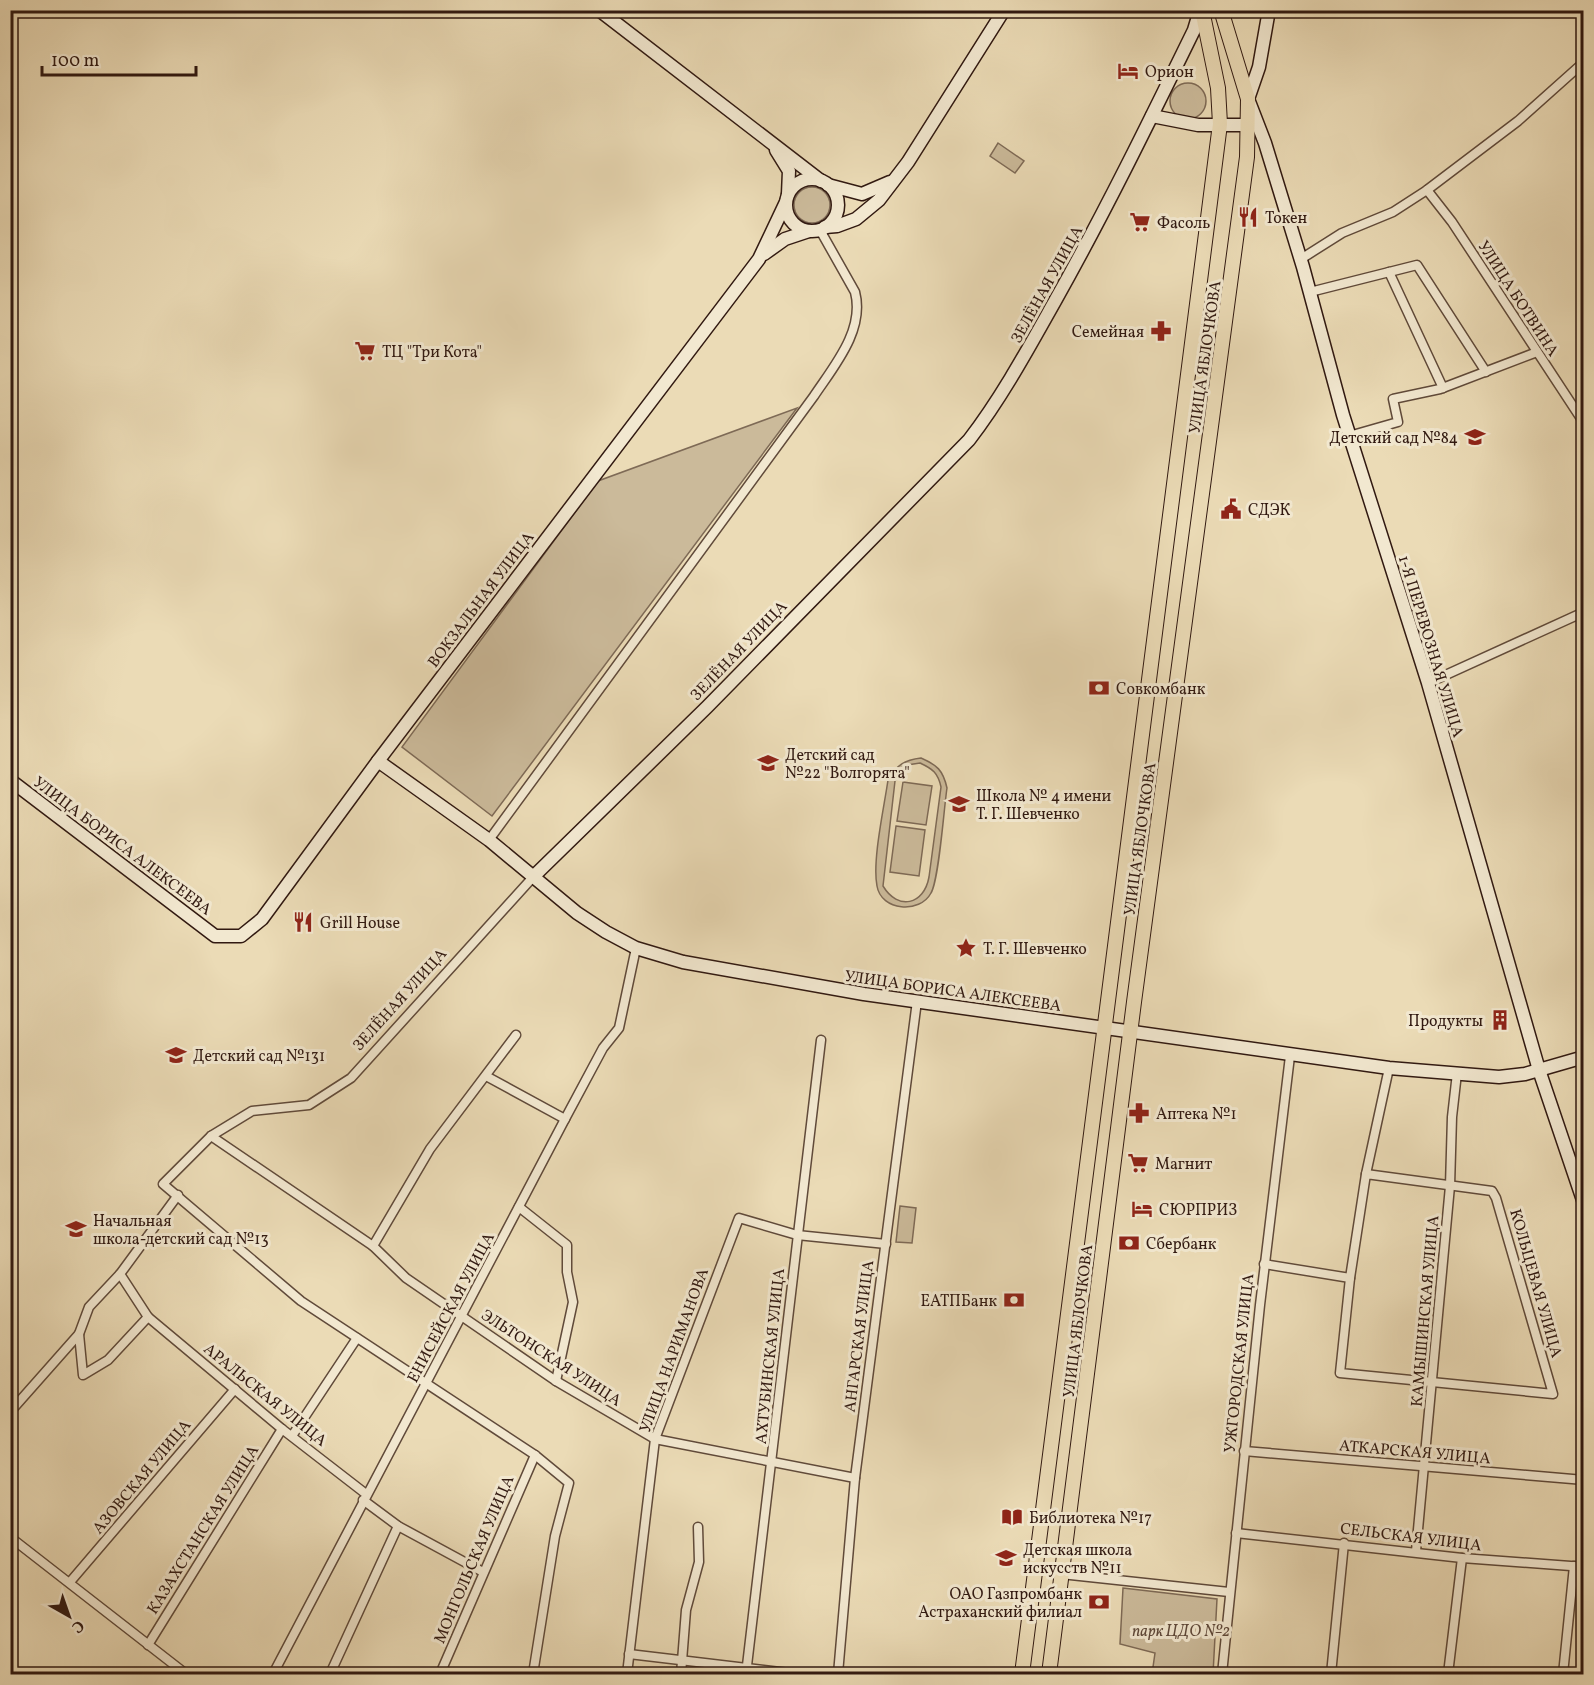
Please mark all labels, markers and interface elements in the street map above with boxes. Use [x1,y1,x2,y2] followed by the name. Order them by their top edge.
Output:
[42,39,196,77] scale bar
[51,49,100,74] text: 100 m
[1116,59,1140,83] hotel icon: Орион
[1145,62,1194,84] place label: Орион
[1236,205,1260,229] restaurant icon: Токен
[1265,208,1308,230] place label: Токен
[1128,210,1152,234] supermarket icon: Фасоль
[1157,213,1210,235] place label: Фасоль
[1006,222,1089,348] street label: ЗЕЛЁНАЯ УЛИЦА
[1472,237,1563,361] street label: УЛИЦА БОТВИНА
[1184,279,1228,435] street label: УЛИЦА ЯБЛОЧКОВА
[1149,319,1173,343] pharmacy icon: Семейная
[1072,322,1144,344] place label: Семейная
[353,339,377,363] supermarket icon: ТЦ "Три Кота"
[382,342,482,364] place label: ТЦ "Три Кота"
[1463,425,1487,449] school or university icon: Детский сад №84
[1329,428,1458,450] place label: Детский сад №84
[1219,497,1243,521] public building icon: СДЭК
[1248,500,1291,522] place label: СДЭК
[423,528,540,673] street label: ВОКЗАЛЬНАЯ УЛИЦА
[1392,553,1468,740] street label: 1-Я ПЕРЕВОЗНАЯ УЛИЦА
[686,597,793,706] street label: ЗЕЛЁНАЯ УЛИЦА
[1087,676,1111,700] bank icon: Совкомбанк
[1116,679,1206,701] place label: Совкомбанк
[785,745,910,785] place label: Детский сад №22 "Волгорята"
[756,751,780,775] school or university icon: Детский сад №22 "Волгорята"
[1119,761,1163,917] street label: УЛИЦА ЯБЛОЧКОВА
[28,772,216,921] street label: УЛИЦА БОРИСА АЛЕКСЕЕВА
[976,786,1112,826] place label: Школа № 4 имени Т. Г. Шевченко
[947,792,971,816] school or university icon: Школа № 4 имени Т. Г. Шевченко
[291,910,315,934] restaurant icon: Grill House
[320,913,400,935] place label: Grill House
[954,936,978,960] place icon: Т. Г. Шевченко
[983,939,1087,961] place label: Т. Г. Шевченко
[348,944,453,1057] street label: ЗЕЛЁНАЯ УЛИЦА
[843,966,1062,1018] street label: УЛИЦА БОРИСА АЛЕКСЕЕВА
[1488,1008,1512,1032] building icon: Продукты
[1408,1011,1483,1033] place label: Продукты
[164,1043,188,1067] school or university icon: Детский сад №131
[193,1046,325,1068] place label: Детский сад №131
[1127,1101,1151,1125] pharmacy icon: Аптека №1
[1156,1104,1237,1126] place label: Аптека №1
[1126,1151,1150,1175] supermarket icon: Магнит
[1155,1154,1212,1176] place label: Магнит
[1130,1197,1154,1221] hotel icon: СЮРПРИЗ
[1159,1200,1237,1222] place label: СЮРПРИЗ
[1503,1207,1567,1361] street label: КОЛЬЦЕВАЯ УЛИЦА
[93,1211,269,1251] place label: Начальная школа-детский сад №13
[1407,1214,1445,1408] street label: КАМЫШИНСКАЯ УЛИЦА
[64,1217,88,1241] school or university icon: Начальная школа-детский сад №13
[403,1229,501,1387] street label: ЕНИСЕЙСКАЯ УЛИЦА
[1117,1231,1141,1255] bank icon: Сбербанк
[1146,1234,1217,1256] place label: Сбербанк
[1059,1243,1099,1399] street label: УЛИЦА ЯБЛОЧКОВА
[840,1259,880,1414] street label: АНГАРСКАЯ УЛИЦА
[635,1265,715,1436] street label: УЛИЦА НАРИМАНОВА
[751,1267,791,1445] street label: АХТУБИНСКАЯ УЛИЦА
[1220,1273,1260,1454] street label: УЖГОРОДСКАЯ УЛИЦА
[1002,1288,1026,1312] bank icon: ЕАТПБанк
[920,1291,997,1313] place label: ЕАТПБанк
[477,1305,625,1412] street label: ЭЛЬТОНСКАЯ УЛИЦА
[198,1339,331,1452] street label: АРАЛЬСКАЯ УЛИЦА
[88,1415,197,1539] street label: АЗОВСКАЯ УЛИЦА
[1338,1435,1491,1471] street label: АТКАРСКАЯ УЛИЦА
[142,1441,265,1619] street label: КАЗАХСТАНСКАЯ УЛИЦА
[429,1472,520,1647] street label: МОНГОЛЬСКАЯ УЛИЦА
[1000,1505,1024,1529] library icon: Библиотека №17
[1029,1508,1152,1530] place label: Библиотека №17
[1339,1518,1483,1558] street label: СЕЛЬСКАЯ УЛИЦА
[1023,1540,1132,1580] place label: Детская школа искусств №11
[994,1546,1018,1570] school or university icon: Детская школа искусств №11
[918,1584,1082,1624] place label: ОАО Газпромбанк Астраханский филиал
[39,1586,99,1646] north arrow
[1087,1590,1111,1614] bank icon: ОАО Газпромбанк Астраханский филиал
[66,1614,88,1638] text: С
[1132,1621,1230,1643] park label: парк ЦДО №2

